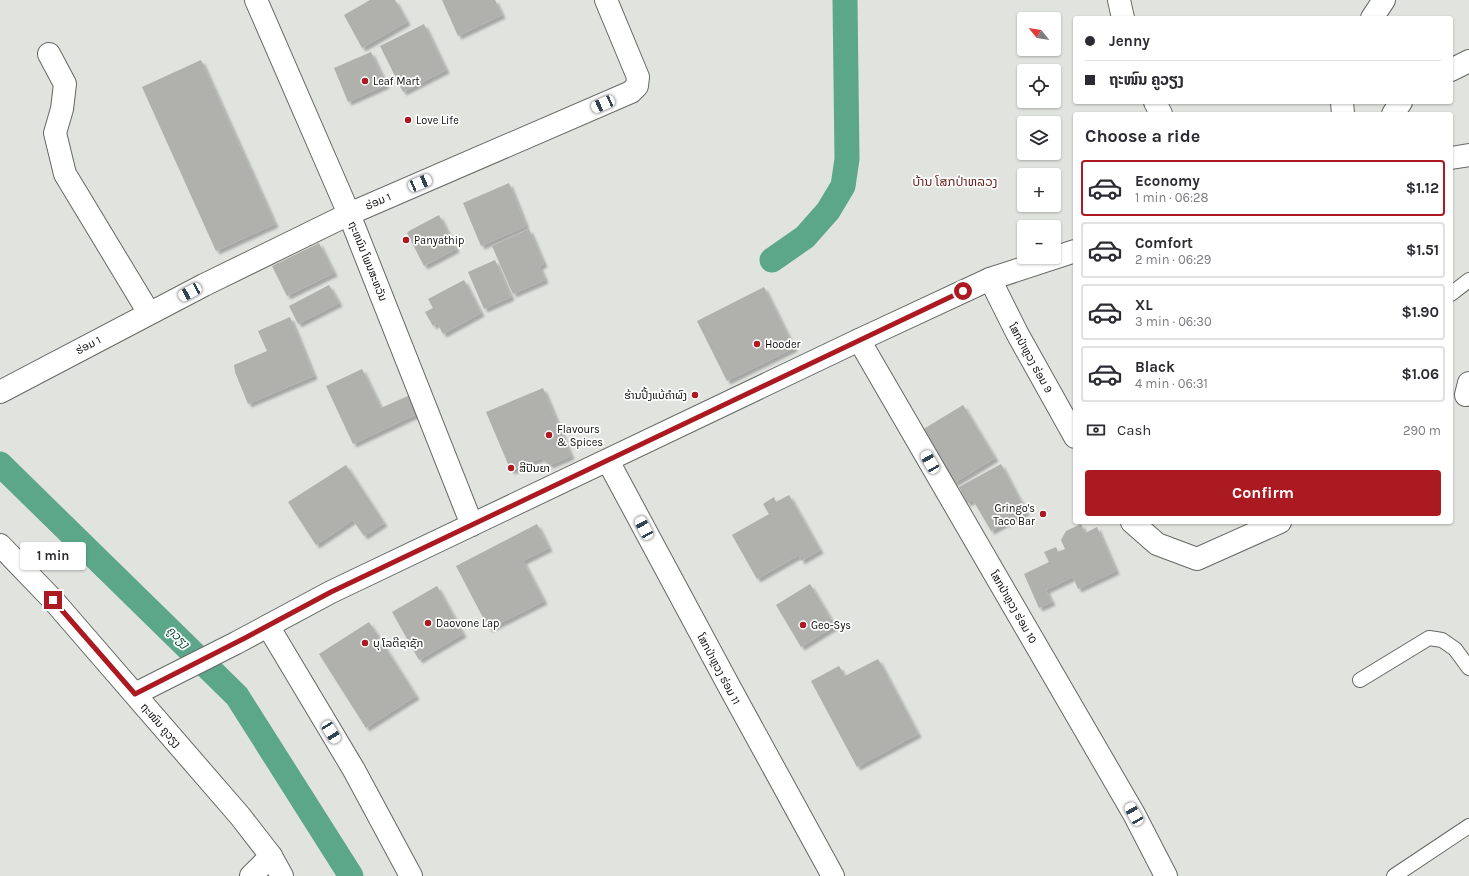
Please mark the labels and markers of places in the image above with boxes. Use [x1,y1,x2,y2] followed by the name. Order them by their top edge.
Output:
[373,75,420,88] place label: Leaf Mart
[360,76,370,86] marker: Leaf Mart
[416,114,459,127] place label: Love Life
[403,115,413,125] marker: Love Life
[414,234,464,247] place label: Panyathip
[401,235,411,245] marker: Panyathip
[765,338,801,351] place label: Hooder
[752,339,762,349] marker: Hooder
[624,386,687,402] place label: ຮ້ານປິ້ງແບ້ຄຳຜົງ
[690,390,700,400] marker: ຮ້ານປິ້ງແບ້ຄຳຜົງ
[557,423,603,449] place label: Flavours & Spices
[544,430,554,440] marker: Flavours & Spices
[519,462,550,475] place label: ສີປັນຍາ
[506,463,516,473] marker: ສີປັນຍາ
[993,502,1035,528] place label: Gringo's Taco Bar
[1038,509,1048,519] marker: Gringo's Taco Bar
[436,617,499,630] place label: Daovone Lap
[423,618,433,628] marker: Daovone Lap
[811,619,851,632] place label: Geo-Sys
[798,620,808,630] marker: Geo-Sys
[373,637,423,651] place label: ບຸ ໂລຕີຊາຊັກ
[360,638,370,648] marker: ບຸ ໂລຕີຊາຊັກ

